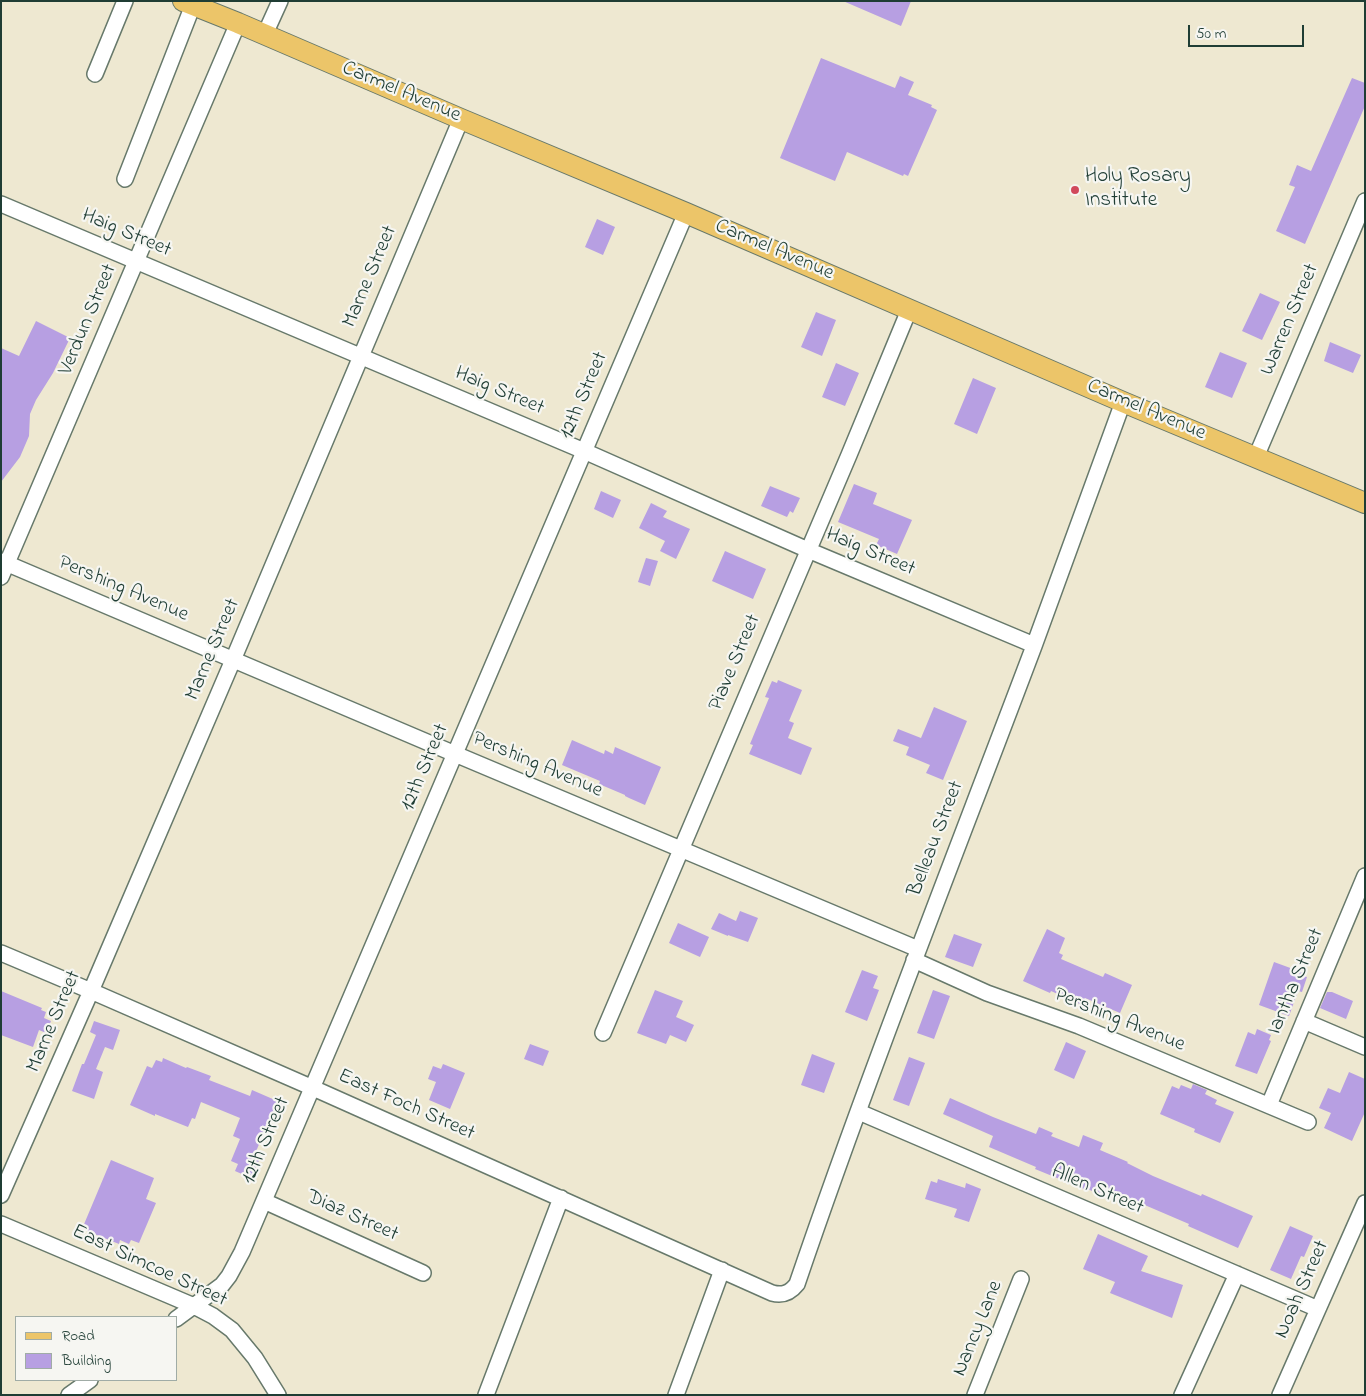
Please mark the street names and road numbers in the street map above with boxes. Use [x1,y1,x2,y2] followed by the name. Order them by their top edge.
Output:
[338,57,464,129] street label: Carmel Avenue
[77,204,175,264] street label: Haig Street
[711,215,837,287] street label: Carmel Avenue
[338,222,404,332] street label: Marne Street
[54,261,124,379] street label: Verdun Street
[1256,261,1326,379] street label: Warren Street
[555,349,615,443] street label: 12th Street
[450,362,548,422] street label: Haig Street
[1083,375,1209,447] street label: Carmel Avenue
[821,523,919,583] street label: Haig Street
[54,551,192,629] street label: Pershing Avenue
[181,595,247,705] street label: Marne Street
[704,611,768,715] street label: Piave Street
[396,721,456,815] street label: 12th Street
[468,727,606,805] street label: Pershing Avenue
[903,778,971,900] street label: Belleau Street
[1263,925,1331,1039] street label: Iantha Street
[22,967,88,1077] street label: Marne Street
[1050,983,1188,1059] street label: Pershing Avenue
[334,1065,478,1147] street label: East Foch Street
[237,1094,297,1188] street label: 12th Street
[1047,1160,1147,1222] street label: Allen Street
[302,1186,402,1248] street label: Diaz Street
[67,1220,231,1314] street label: East Simcoe Street
[1270,1237,1336,1343] street label: Noah Street
[948,1277,1010,1381] street label: Nancy Lane

